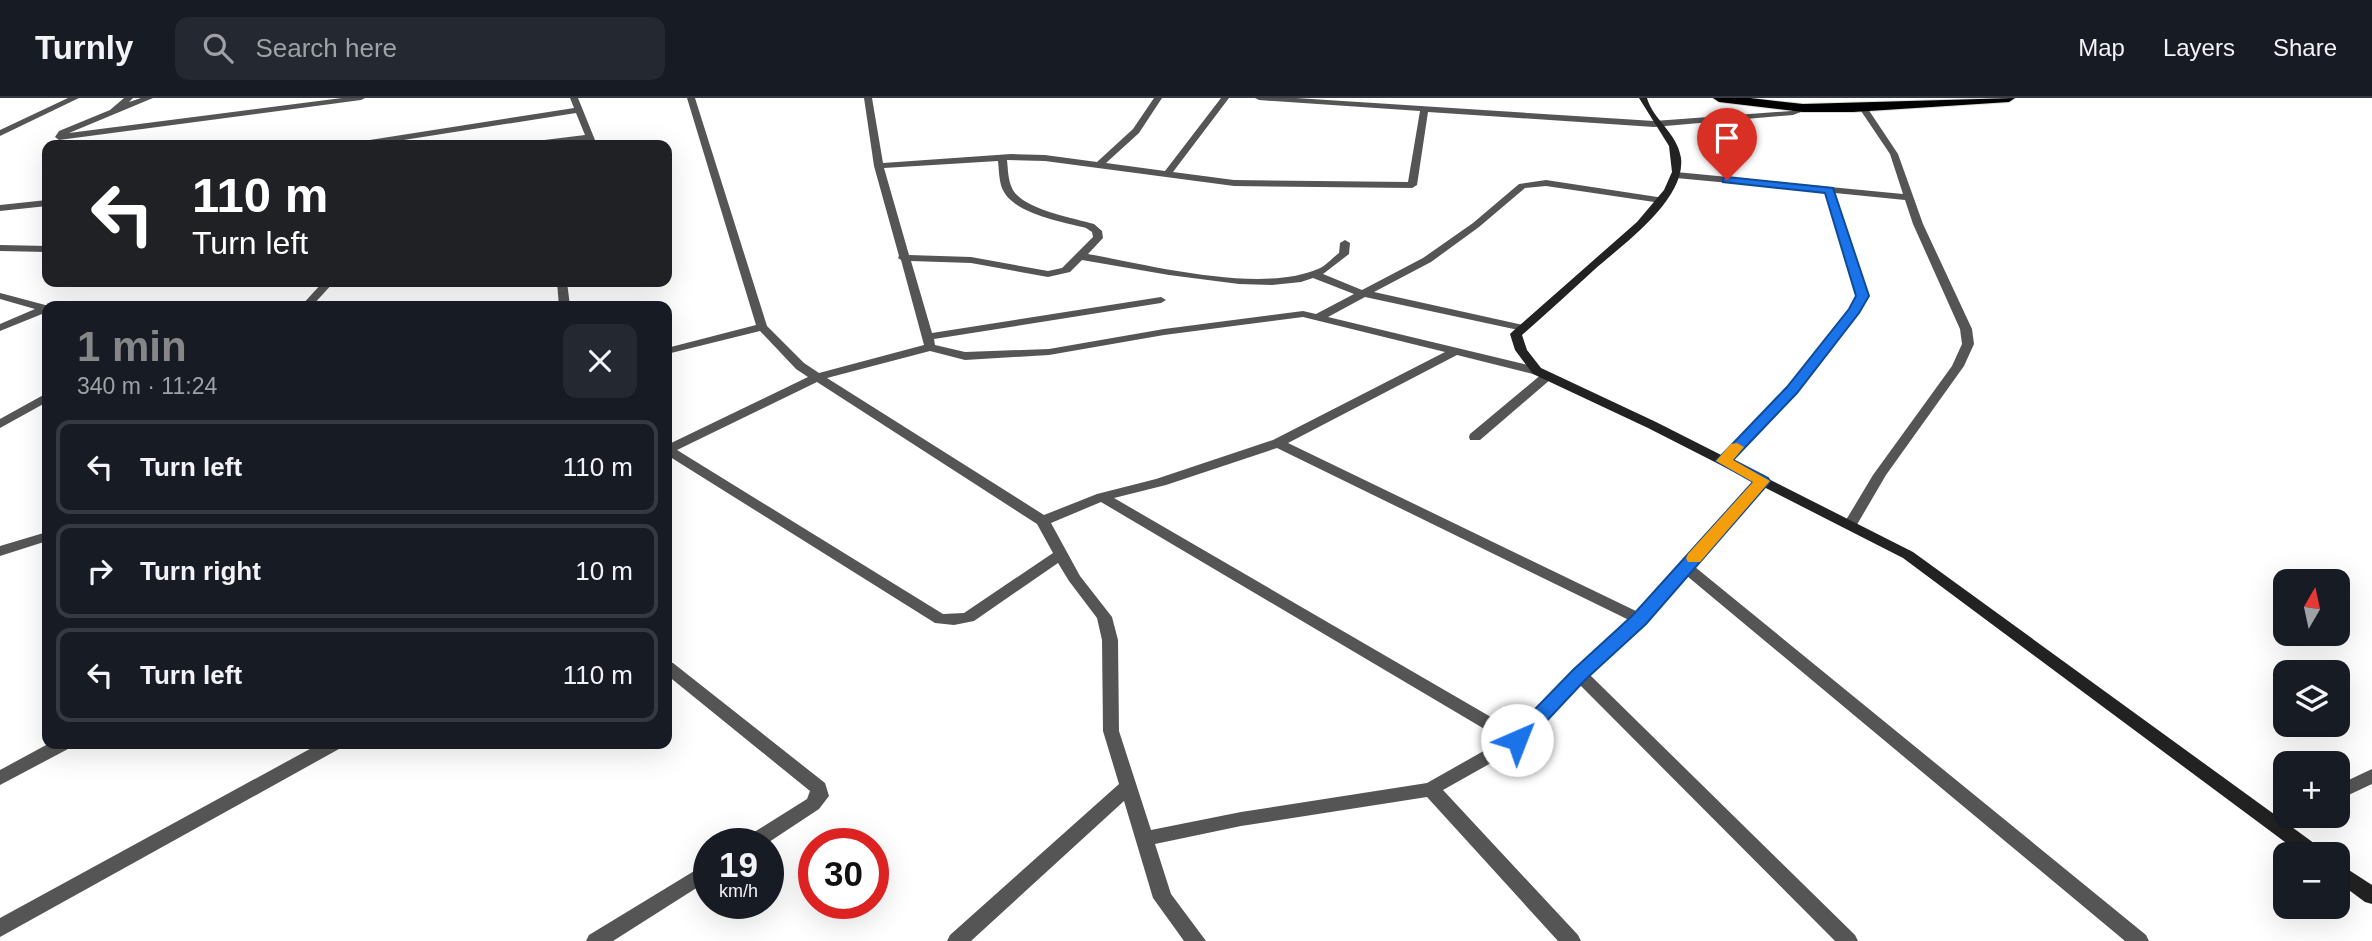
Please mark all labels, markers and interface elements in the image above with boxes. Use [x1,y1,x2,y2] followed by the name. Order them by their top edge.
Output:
[175,17,665,80] search box
[35,29,133,66] text: Turnly
[199,29,237,67] icon: search
[255,33,397,63] text: Search here
[2078,34,2125,61] text: Map
[2163,34,2235,61] text: Layers
[2273,34,2337,61] text: Share
[1697,108,1757,180] pin
[1708,119,1746,157] icon: arrive
[77,168,168,259] icon: left
[192,168,328,222] text: 110 m
[192,225,308,261] text: Turn left
[77,323,187,370] text: 1 min
[563,324,637,398] button: close
[77,373,217,399] text: 340 m · 11:24
[81,448,119,486] icon: left
[140,452,242,482] text: Turn left
[563,452,633,482] text: 110 m
[81,552,119,590] icon: right
[140,556,261,586] text: Turn right
[575,556,633,586] text: 10 m
[2273,569,2350,646] north arrow
[2273,569,2350,919] map controls
[81,656,119,694] icon: left
[140,660,242,690] text: Turn left
[563,660,633,690] text: 110 m
[2273,660,2350,737] button: layers
[1480,703,1554,777] position arrow
[2273,751,2350,828] button: +
[798,828,889,919] speed limit sign: 30
[2273,842,2350,919] button: −
[719,845,758,884] text: 19
[719,881,758,901] text: km/h

